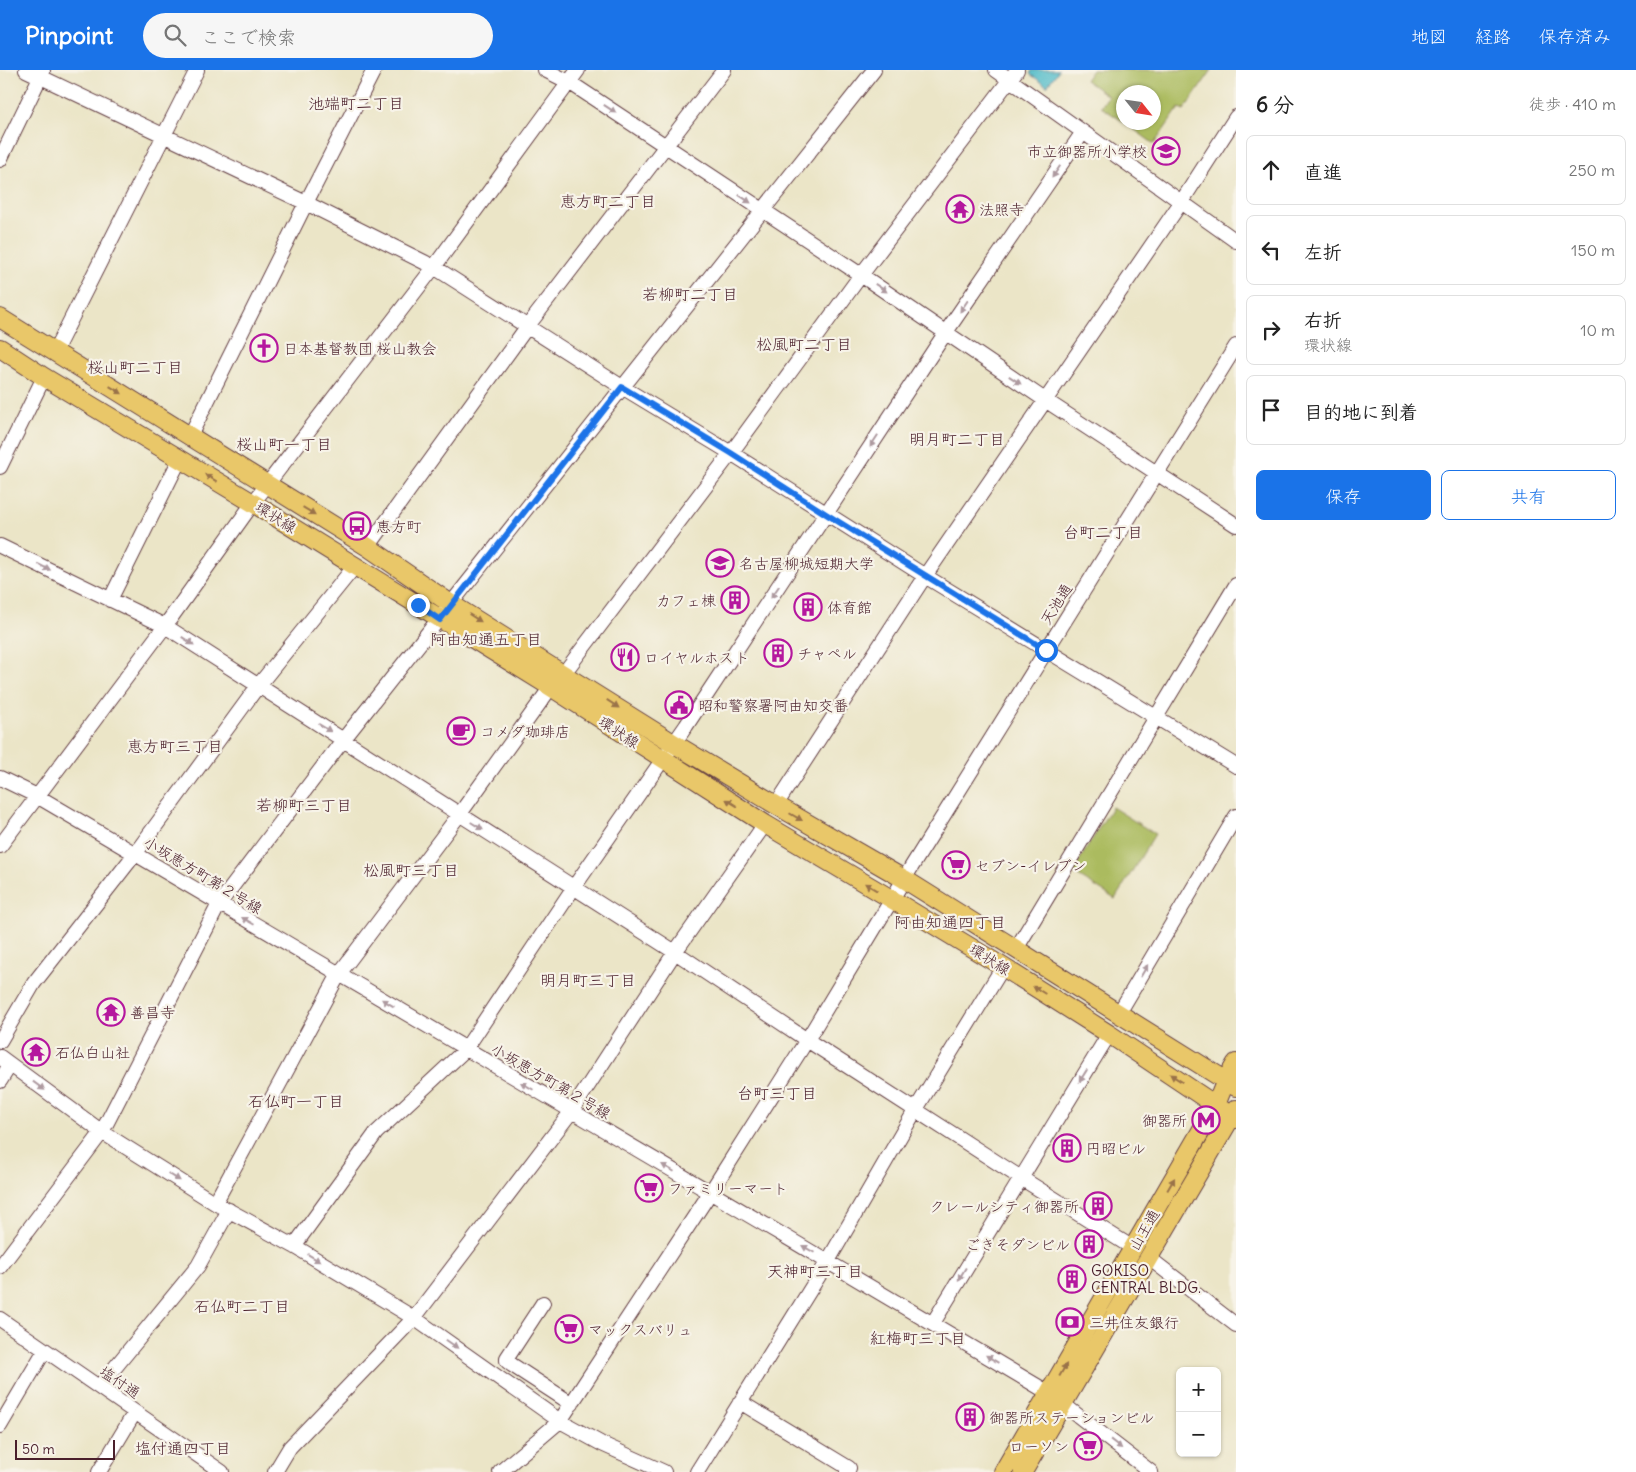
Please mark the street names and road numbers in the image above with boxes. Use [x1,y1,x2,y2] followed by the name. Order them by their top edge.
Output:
[252,497,300,537] street label: 環状線
[1036,580,1076,628] street label: 天池通
[595,712,643,752] street label: 環状線
[140,832,266,918] street label: 小坂恵方町第２号線
[966,939,1014,979] street label: 環状線
[488,1039,614,1123] street label: 小坂恵方町第２号線
[1125,1206,1163,1254] street label: 山王通
[96,1362,144,1402] street label: 塩付通

